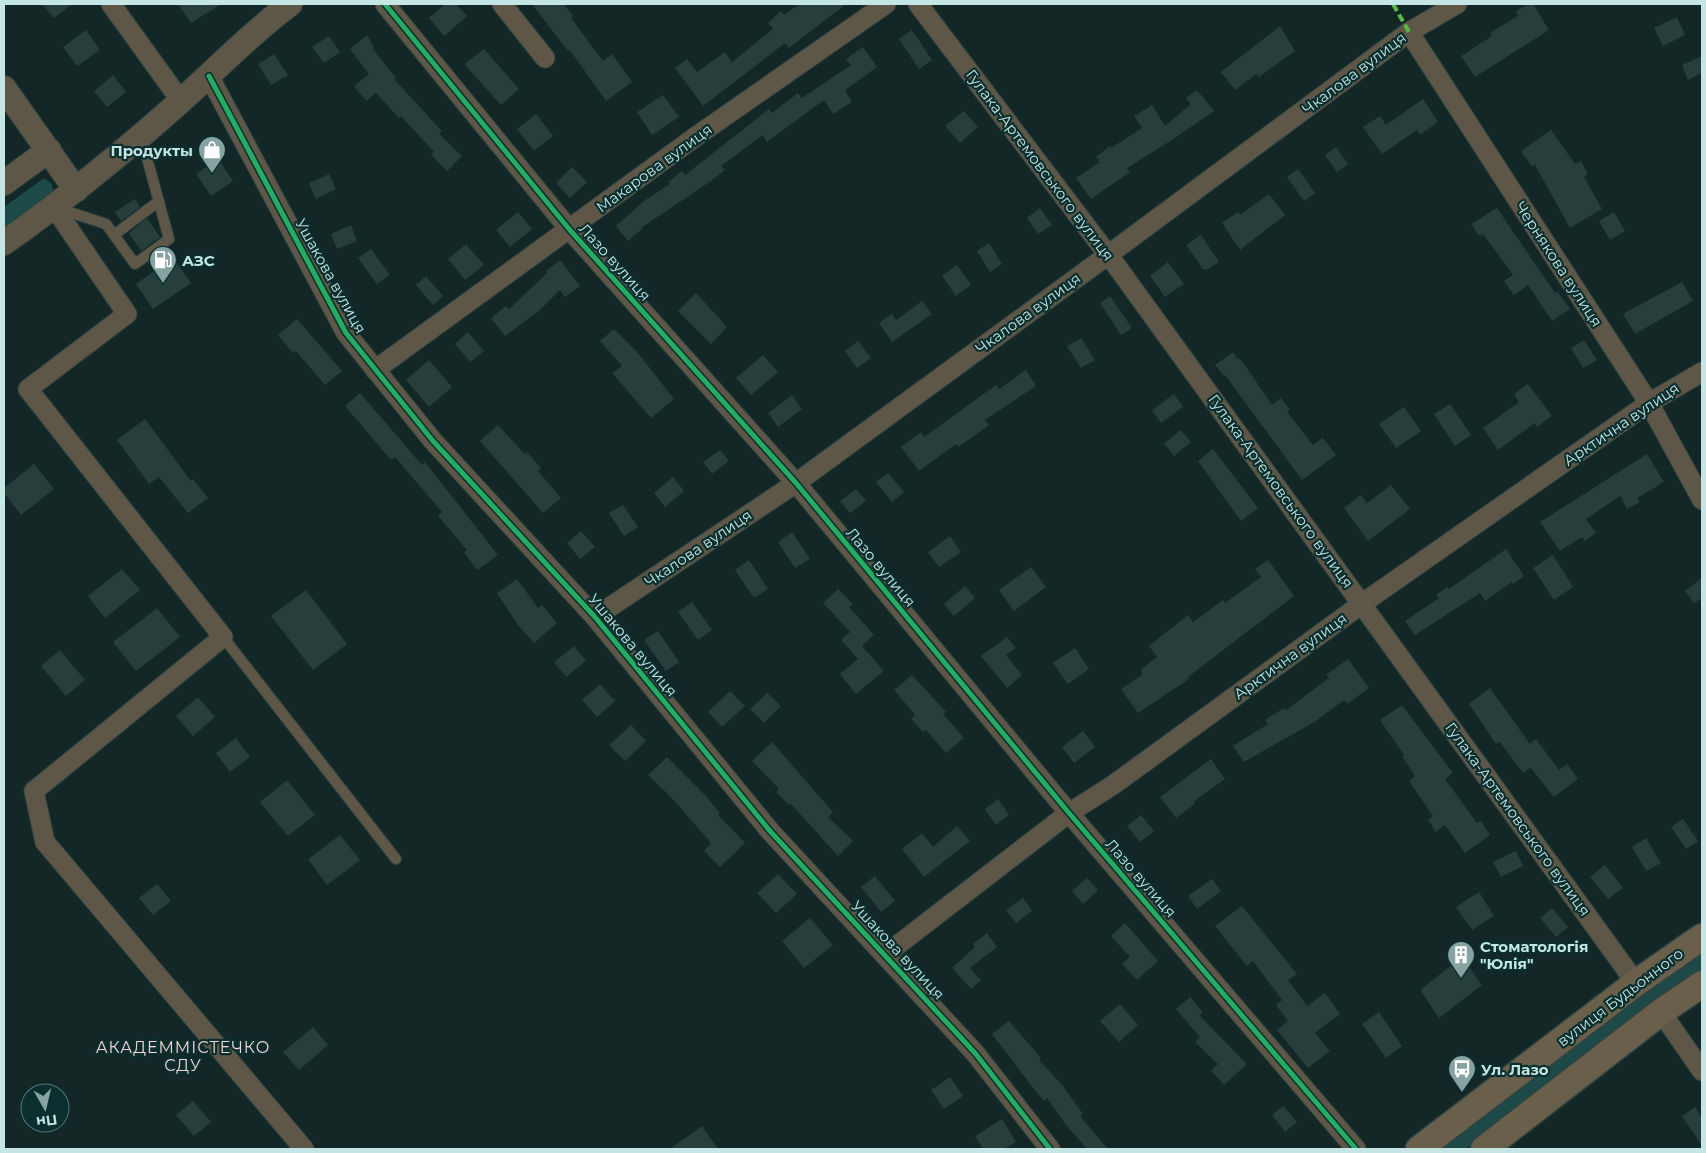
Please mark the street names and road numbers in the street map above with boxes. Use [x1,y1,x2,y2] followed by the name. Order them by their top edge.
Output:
[1298,28,1410,118] street label: Чкалова вулиця
[962,65,1118,265] street label: Гулака-Артемовського вулиця
[592,120,716,216] street label: Макарова вулиця
[1511,198,1607,330] street label: Чернякова вулиця
[292,215,370,337] street label: Ушакова вулиця
[575,219,655,305] street label: Лазо вулиця
[972,269,1084,357] street label: Чкалова вулиця
[1560,378,1682,470] street label: Арктична вулиця
[1204,390,1358,592] street label: Гулака-Артемовського вулиця
[641,505,755,591] street label: Чкалова вулиця
[842,523,920,611] street label: Лазо вулиця
[584,590,682,700] street label: Ушакова вулиця
[1230,608,1350,704] street label: Арктична вулиця
[1441,718,1595,920] street label: Гулака-Артемовського вулиця
[1102,835,1180,921] street label: Лазо вулиця
[847,897,949,1003] street label: Ушакова вулиця
[1553,943,1687,1051] street label: вулиця Будьонного

